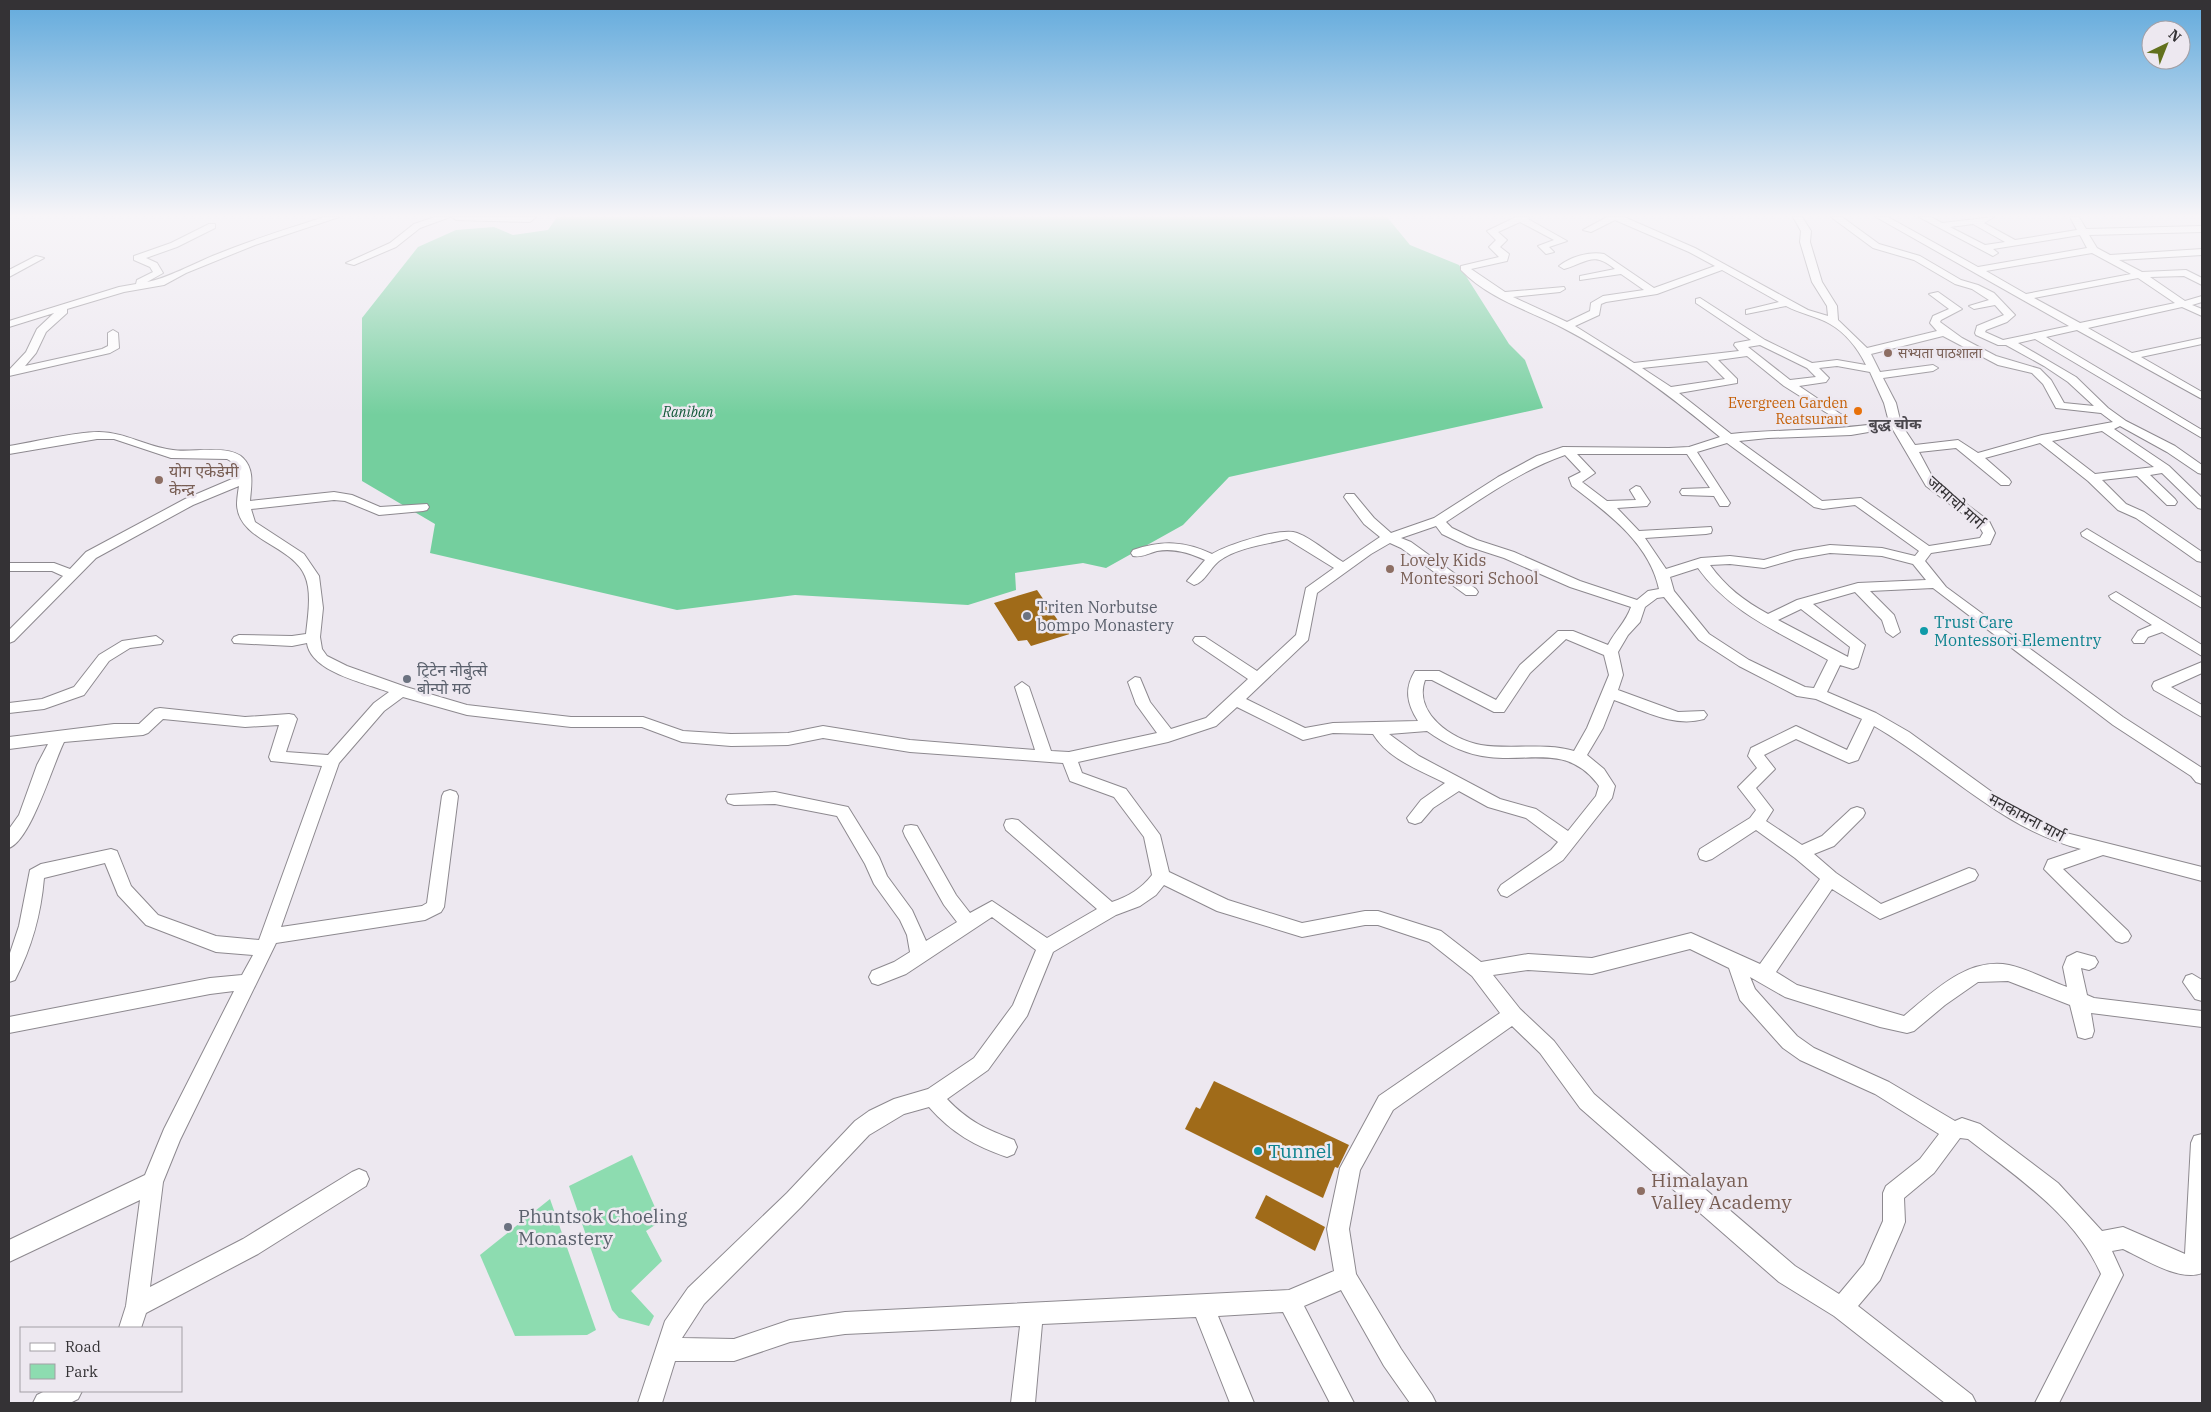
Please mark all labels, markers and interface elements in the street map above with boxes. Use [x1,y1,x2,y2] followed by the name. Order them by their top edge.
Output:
[2141,20,2191,70] north arrow
[2165,25,2185,46] text: N
[1898,344,1983,362] place label: सभ्यता पाठशाला
[1882,347,1894,359] marker: सभ्यता पाठशाला
[1728,394,1848,428] place label: Evergreen Garden Reatsurant
[661,403,714,421] park label: Raniban
[1852,405,1864,417] marker: Evergreen Garden Reatsurant
[1869,414,1922,434] district label: बुद्ध चोक
[169,461,239,499] place label: योग एकेडेमी केन्द्र
[1923,471,1990,534] street label: जामाचो मार्ग
[153,474,165,486] marker: योग एकेडेमी केन्द्र
[1400,550,1539,588] place label: Lovely Kids Montessori School
[1384,563,1396,575] marker: Lovely Kids Montessori School
[1037,597,1174,635] place label: Triten Norbutse bompo Monastery
[1021,610,1033,622] marker: Triten Norbutse bompo Monastery
[1934,612,2102,650] place label: Trust Care Montessori Elementry
[1918,625,1930,637] marker: Trust Care Montessori Elementry
[417,660,489,698] place label: ट्रिटेन नोर्बुत्से बोन्पो मठ
[401,673,413,685] marker: ट्रिटेन नोर्बुत्से बोन्पो मठ
[1985,788,2070,846] street label: मनकामना मार्ग
[1268,1139,1332,1163] place label: Tunnel
[1252,1145,1264,1157] marker: Tunnel
[1651,1168,1792,1214] place label: Himalayan Valley Academy
[1635,1185,1647,1197] marker: Himalayan Valley Academy
[518,1204,688,1250] place label: Phuntsok Choeling Monastery
[502,1221,514,1233] marker: Phuntsok Choeling Monastery
[20,1327,182,1392] legend
[65,1337,101,1356] text: Road
[65,1362,98,1381] text: Park

